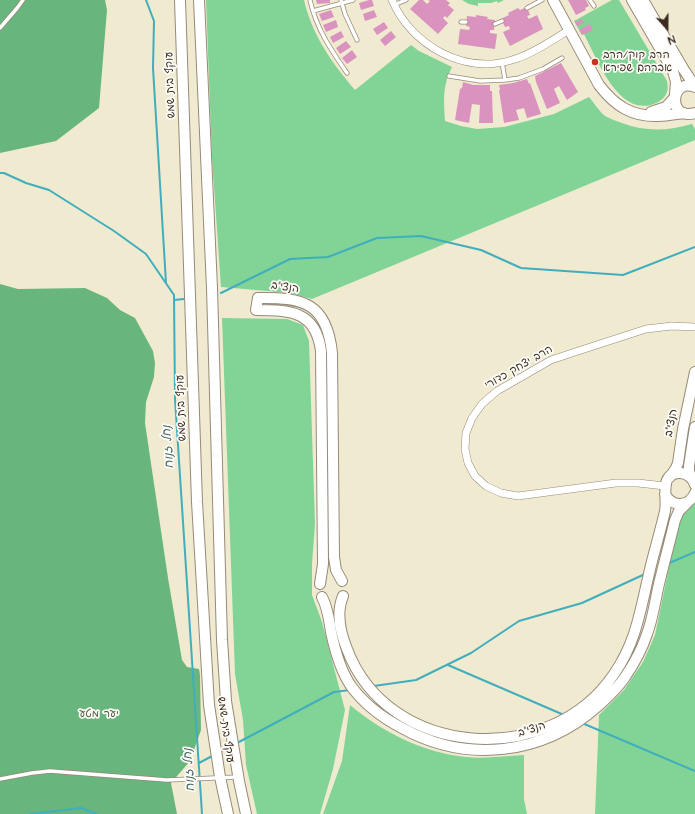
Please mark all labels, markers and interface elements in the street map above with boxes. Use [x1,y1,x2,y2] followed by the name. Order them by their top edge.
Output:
[647,8,687,48] north arrow
[666,31,677,48] text: N
[603,49,672,75] place label: הרב קוק/הרב אברהם שפירא
[163,52,179,118] street label: עוקף בית שמש
[590,57,600,67] marker: הרב קוק/הרב אברהם שפירא
[270,280,300,296] street label: הנצי"ב
[483,343,555,393] street label: הרב יצחק כדורי
[174,375,190,441] street label: עוקף בית שמש
[663,408,681,438] street label: הנצי"ב
[160,425,178,469] water label: נחל זנוח
[214,696,236,764] street label: עוקף בית שמש
[79,708,119,722] park label: יער מטע
[517,719,547,741] street label: הנצי"ב
[181,748,199,792] water label: נחל זנוח

